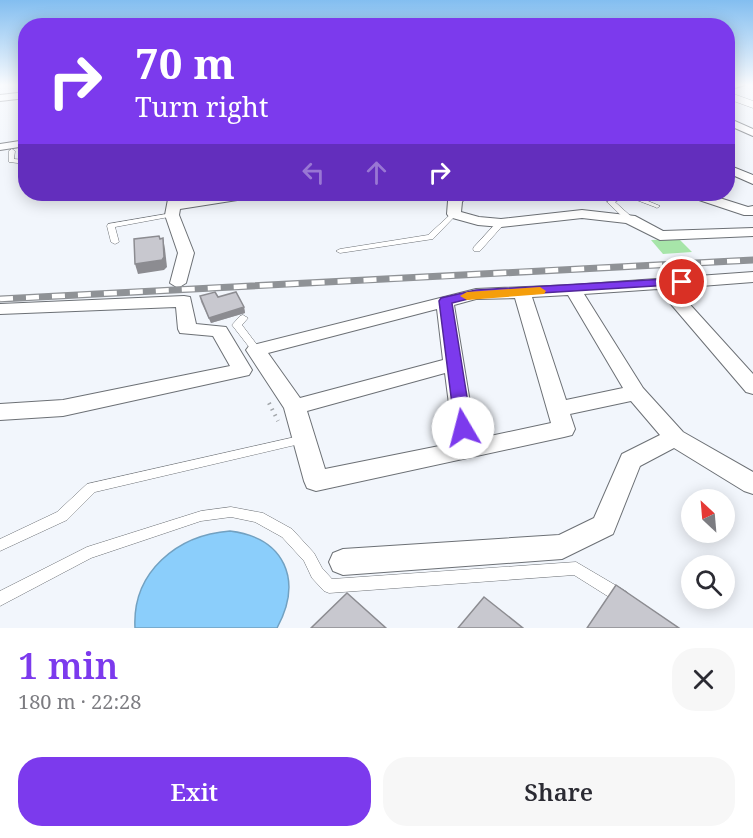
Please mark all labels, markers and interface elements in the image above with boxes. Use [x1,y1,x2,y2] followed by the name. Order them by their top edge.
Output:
[135,34,235,91] text: 70 m
[36,42,114,120] icon: right
[135,88,268,125] text: Turn right
[297,156,330,189] icon: left
[360,156,393,189] icon: ahead
[423,156,456,189] icon: right
[656,256,707,307] pin
[665,265,698,298] icon: arrive
[431,396,495,460] position arrow
[681,489,735,543] north arrow
[681,489,735,609] map controls
[681,555,735,609] button: search
[18,641,119,690] text: 1 min
[672,648,735,711] button: close
[18,688,141,715] text: 180 m · 22:28
[18,757,371,826] button: Exit
[383,757,735,826] button: Share

